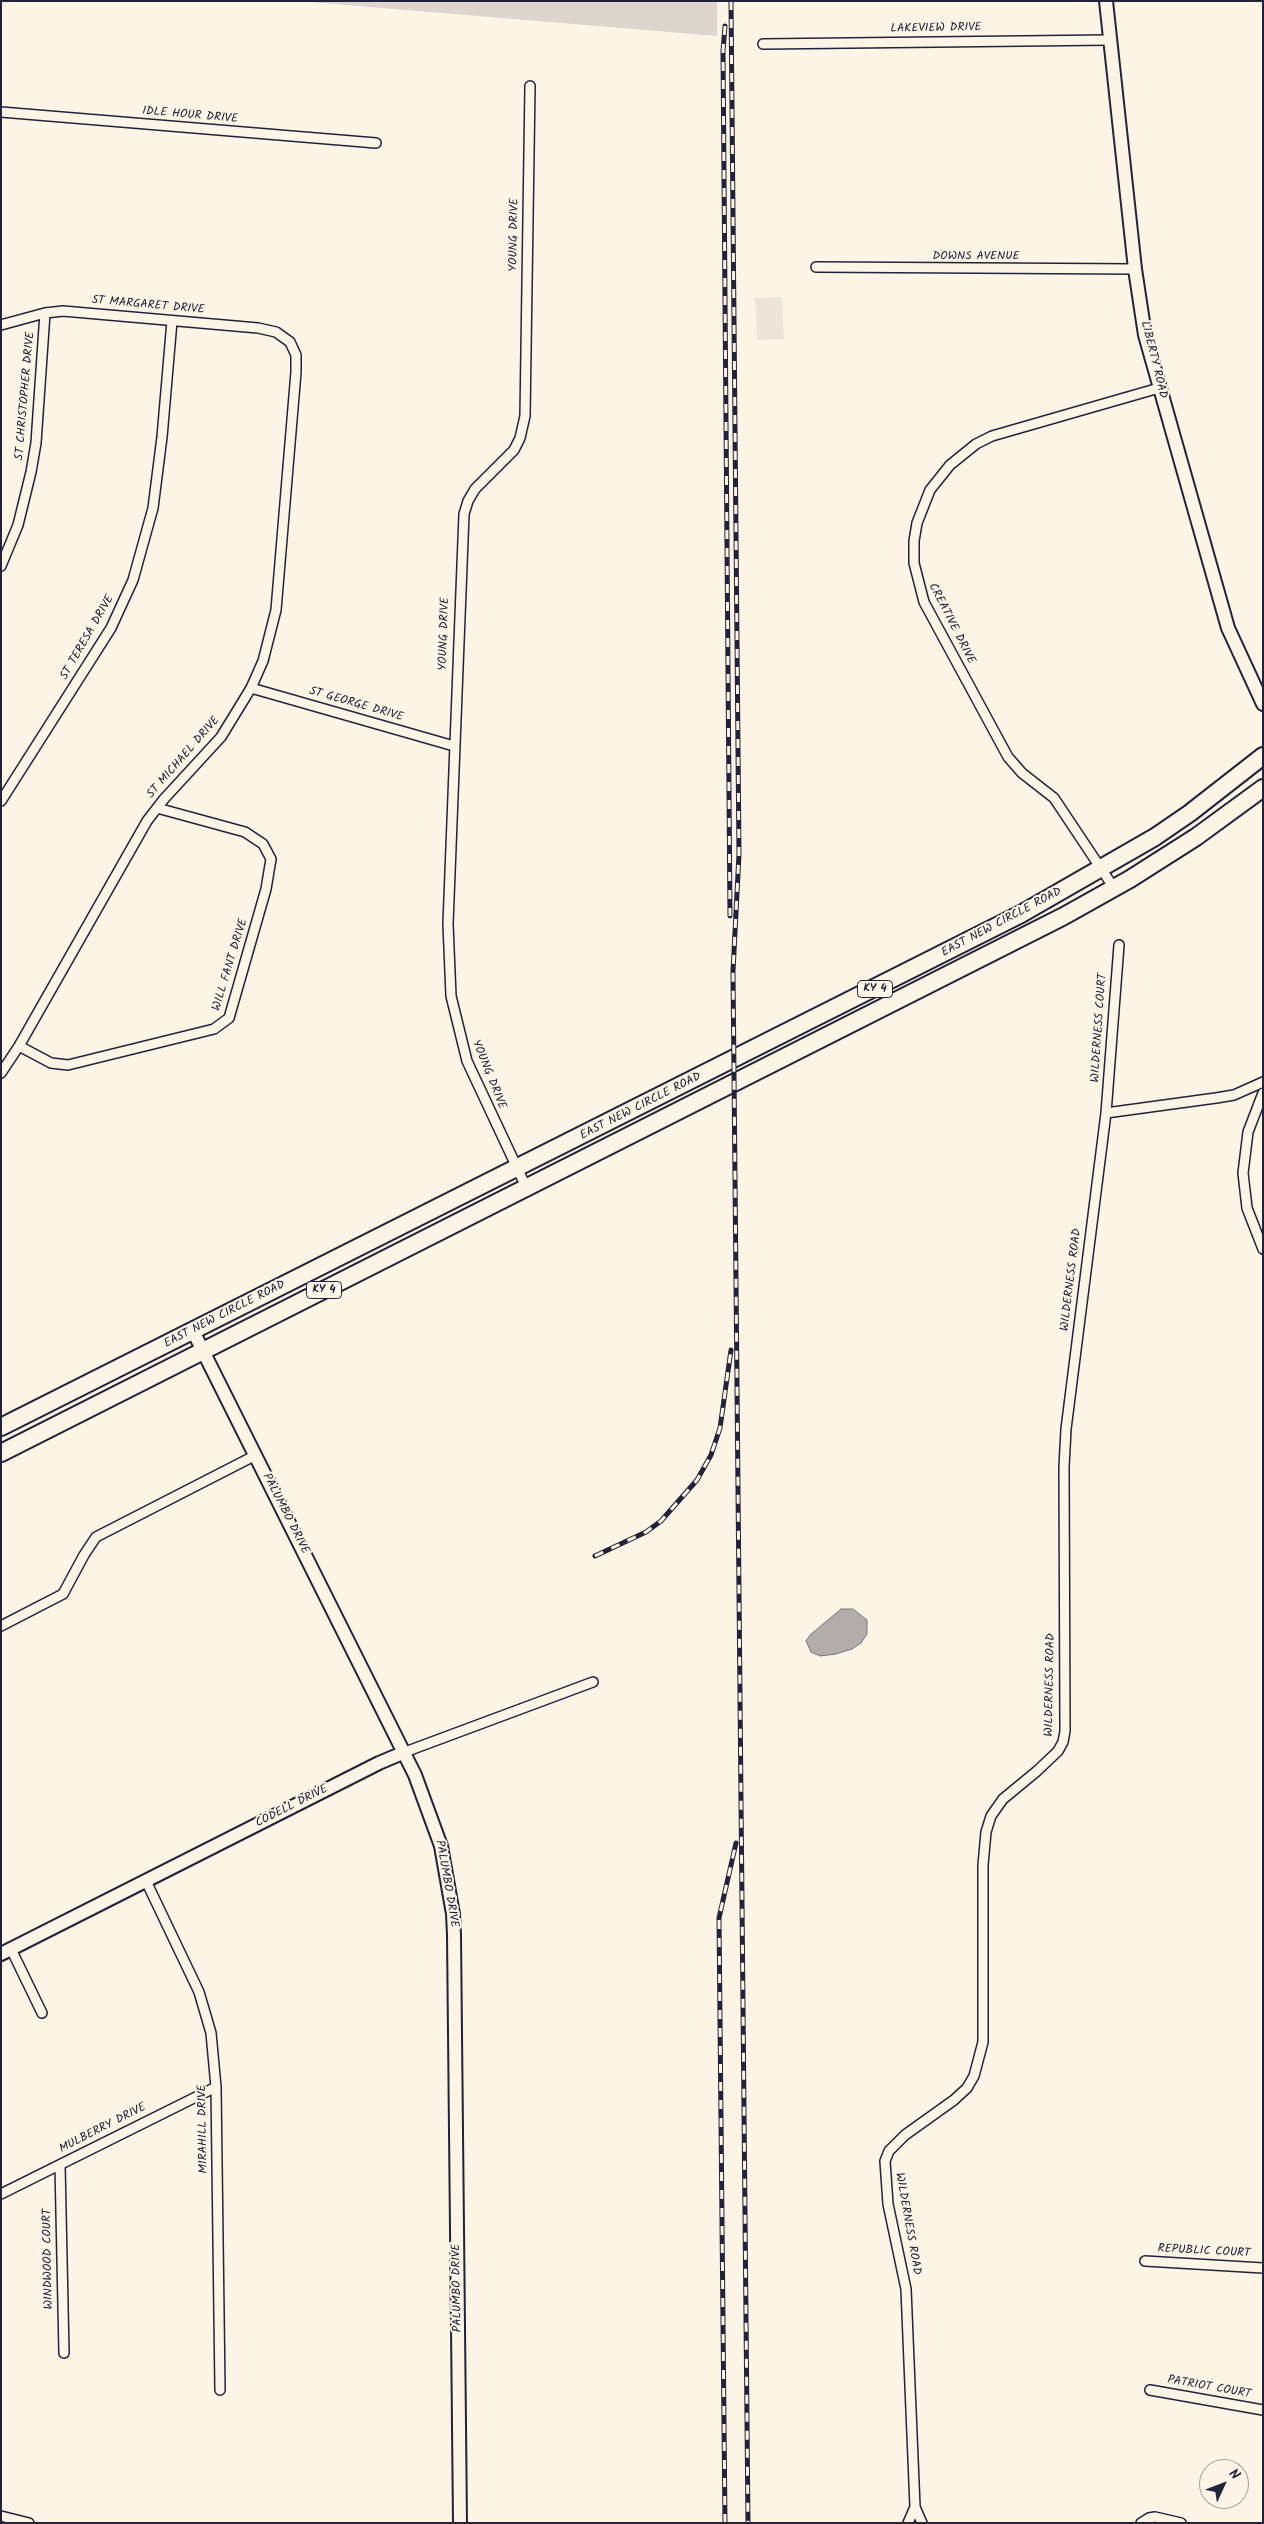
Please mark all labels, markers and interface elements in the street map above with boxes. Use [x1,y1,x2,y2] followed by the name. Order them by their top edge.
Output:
[890,21,982,37] street label: LAKEVIEW DRIVE
[142,105,238,127] street label: IDLE HOUR DRIVE
[507,198,523,272] street label: YOUNG DRIVE
[933,250,1019,264] street label: DOWNS AVENUE
[91,294,205,318] street label: ST MARGARET DRIVE
[1136,320,1170,400] street label: LIBERTY ROAD
[13,331,39,461] street label: ST CHRISTOPHER DRIVE
[924,581,978,667] street label: CREATIVE DRIVE
[58,593,118,683] street label: ST TERESA DRIVE
[437,597,453,671] street label: YOUNG DRIVE
[307,685,405,725] street label: ST GEORGE DRIVE
[145,714,223,802] street label: ST MICHAEL DRIVE
[939,885,1065,961] street label: EAST NEW CIRCLE ROAD
[210,917,252,1013] street label: WILL FANT DRIVE
[1089,973,1111,1083] street label: WILDERNESS COURT
[858,981,892,998] road number: KY 4
[468,1038,508,1112] street label: YOUNG DRIVE
[578,1070,704,1144] street label: EAST NEW CIRCLE ROAD
[1059,1228,1085,1332] street label: WILDERNESS ROAD
[162,1278,288,1352] street label: EAST NEW CIRCLE ROAD
[306,1282,342,1298] road number: KY 4
[258,1471,312,1557] street label: PALUMBO DRIVE
[1043,1633,1059,1737] street label: WILDERNESS ROAD
[253,1783,331,1831] street label: CODELL DRIVE
[431,1839,461,1929] street label: PALUMBO DRIVE
[196,2084,212,2174] street label: MIRAHILL DRIVE
[57,2101,149,2157] street label: MULBERRY DRIVE
[891,2172,923,2276] street label: WILDERNESS ROAD
[41,2209,57,2309] street label: WINDWOOD COURT
[1157,2242,1251,2262] street label: REPUBLIC COURT
[450,2244,466,2332] street label: PALUMBO DRIVE
[1166,2374,1252,2402] street label: PATRIOT COURT
[1199,2459,1249,2509] north arrow
[1223,2464,1245,2485] text: N

